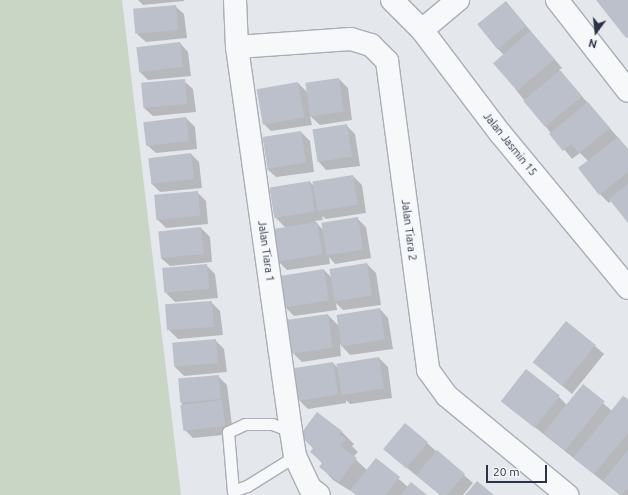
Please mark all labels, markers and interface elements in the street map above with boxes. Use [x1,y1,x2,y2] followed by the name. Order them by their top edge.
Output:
[576,12,616,52] north arrow
[587,37,598,50] text: N
[480,110,540,178] street label: Jalan Jasmin 15
[399,199,419,261] street label: Jalan Tiara 2
[255,220,277,282] street label: Jalan Tiara 1
[488,457,549,483] scale bar
[493,465,520,478] text: 20 m

